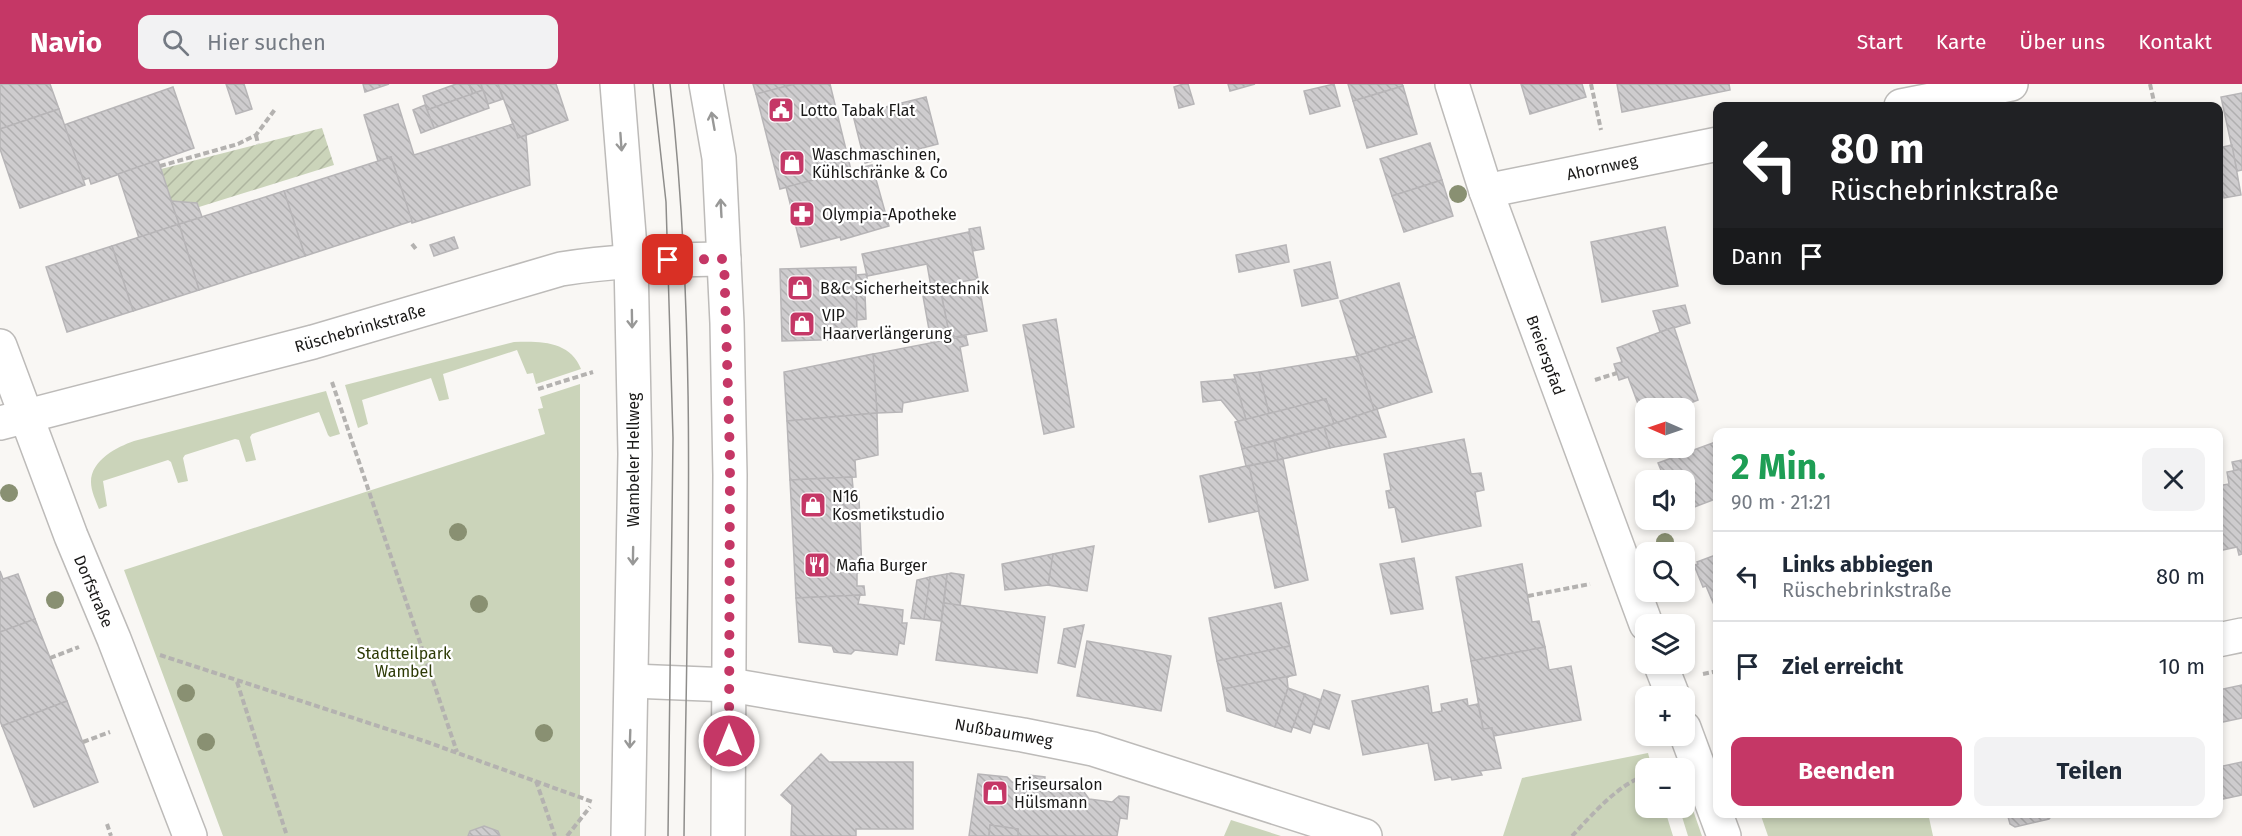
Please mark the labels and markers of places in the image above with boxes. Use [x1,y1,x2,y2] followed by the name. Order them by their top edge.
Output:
[766,95,796,125] public building icon: Lotto Tabak Flat
[800,101,915,120] place label: Lotto Tabak Flat
[812,145,948,182] place label: Waschmaschinen, Kühlschränke & Co
[777,148,807,178] shop icon: Waschmaschinen, Kühlschränke & Co
[787,199,817,229] pharmacy icon: Olympia-Apotheke
[822,205,957,224] place label: Olympia-Apotheke
[642,234,693,285] pin
[785,273,815,303] shop icon: B&C Sicherheitstechnik
[820,279,990,298] place label: B&C Sicherheitstechnik
[822,306,952,343] place label: VIP Haarverlängerung
[787,309,817,339] shop icon: VIP Haarverlängerung
[832,487,945,524] place label: N16 Kosmetikstudio
[798,490,828,520] shop icon: N16 Kosmetikstudio
[802,550,832,580] restaurant icon: Mafia Burger
[836,556,928,575] place label: Mafia Burger
[1014,775,1103,812] place label: Friseursalon Hülsmann
[980,778,1010,808] shop icon: Friseursalon Hülsmann

